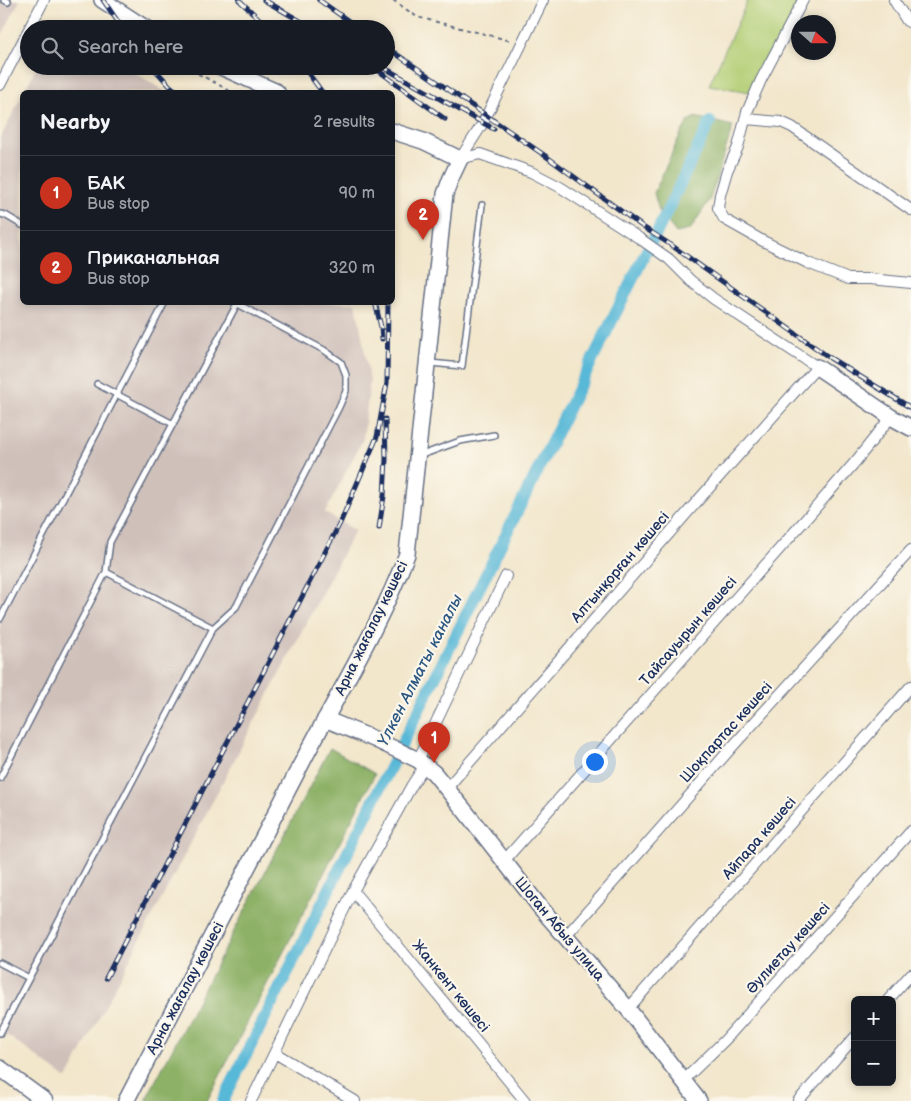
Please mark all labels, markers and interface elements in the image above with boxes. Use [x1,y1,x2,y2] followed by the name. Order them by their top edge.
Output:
[791,15,836,60] north arrow
[20,20,395,75] search box
[38,34,66,62] icon: search
[78,36,183,59] text: Search here
[40,110,110,135] text: Nearby
[313,113,375,132] text: 2 results
[87,172,125,195] text: БАК
[53,184,59,203] text: 1
[339,184,375,203] text: 90 m
[87,195,150,214] text: Bus stop
[407,199,439,240] pin: 2
[87,247,220,270] text: Приканальная
[51,259,61,278] text: 2
[329,259,375,278] text: 320 m
[87,270,150,289] text: Bus stop
[566,508,674,628] street label: Алтынқорған көшесі
[330,558,412,700] street label: Арна жағалау көшесі
[636,573,741,690] street label: Тайсауырын көшесі
[374,591,467,750] water label: Үлкен Алматы каналы
[676,678,777,787] street label: Шоқпартас көшесі
[418,722,450,763] pin: 1
[582,749,608,775] your location
[718,793,801,884] street label: Айпара көшесі
[511,873,609,985] street label: Шоган Абыз улица
[742,899,835,998] street label: Әулиетау көшесі
[142,919,228,1059] street label: Арна жағалау көшесі
[408,936,494,1036] street label: Жанкент көшесі
[851,996,896,1086] map controls
[851,996,896,1041] button: +
[851,1041,896,1086] button: −

